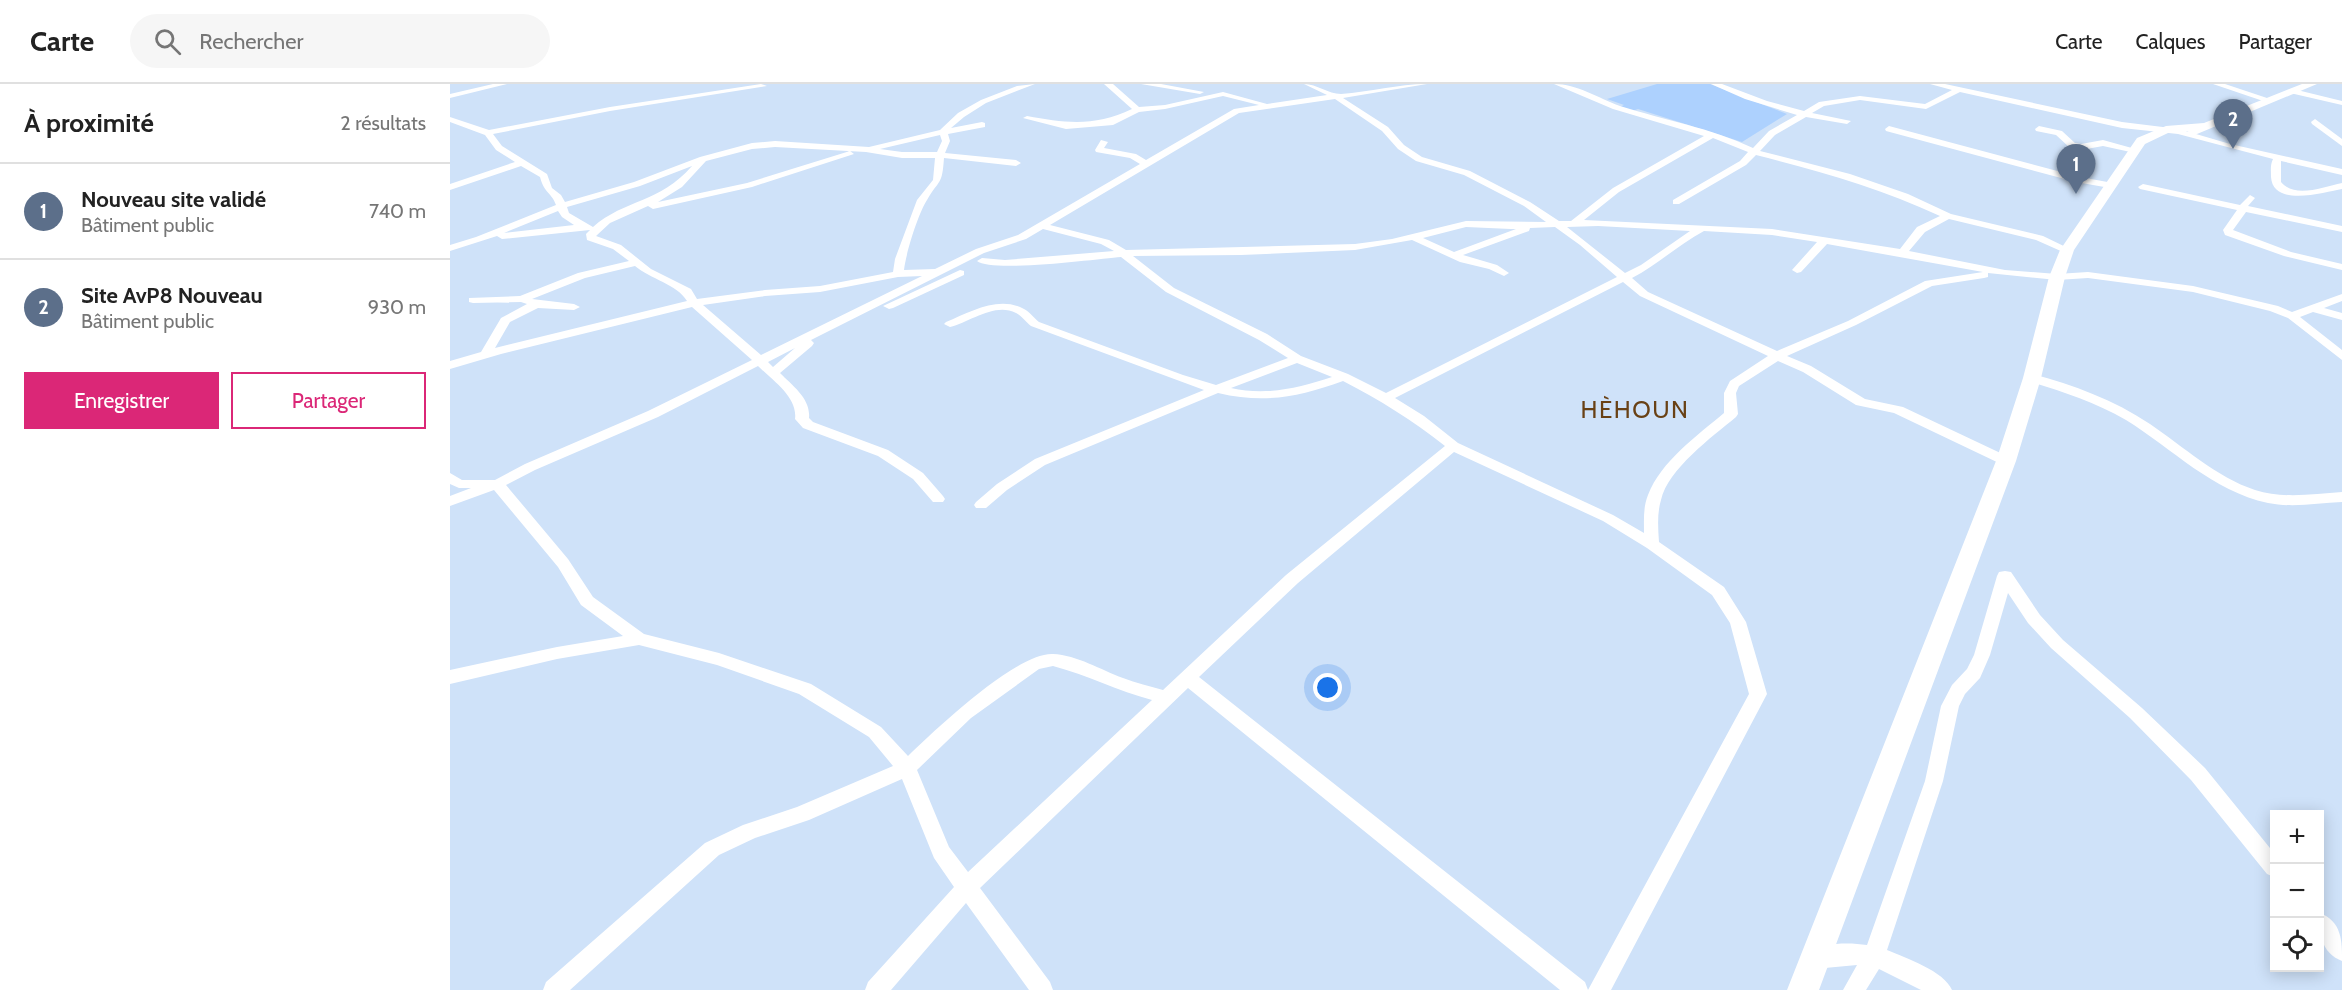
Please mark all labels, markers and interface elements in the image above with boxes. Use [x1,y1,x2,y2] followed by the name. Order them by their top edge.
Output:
[130,14,550,68] search box
[30,24,94,58] text: Carte
[151,25,184,58] icon: search
[199,28,303,55] text: Rechercher
[2055,29,2103,54] text: Carte
[2136,29,2206,54] text: Calques
[2239,29,2312,54] text: Partager
[2214,100,2252,149] pin: 2
[24,107,154,139] text: À proximité
[340,111,426,135] text: 2 résultats
[2056,144,2096,194] pin: 1
[81,186,266,213] text: Nouveau site validé
[40,199,47,223] text: 1
[369,199,426,223] text: 740 m
[81,213,214,237] text: Bâtiment public
[81,282,263,309] text: Site AvP8 Nouveau
[38,295,49,319] text: 2
[368,295,426,319] text: 930 m
[81,309,214,333] text: Bâtiment public
[24,372,219,429] button: Enregistrer
[231,372,426,429] button: Partager
[1581,395,1689,424] district label: HÈHOUN
[1313,673,1342,702] your location
[2270,810,2324,972] map controls
[2270,810,2324,864] button: +
[2270,864,2324,918] button: −
[2270,918,2324,972] button: locate

